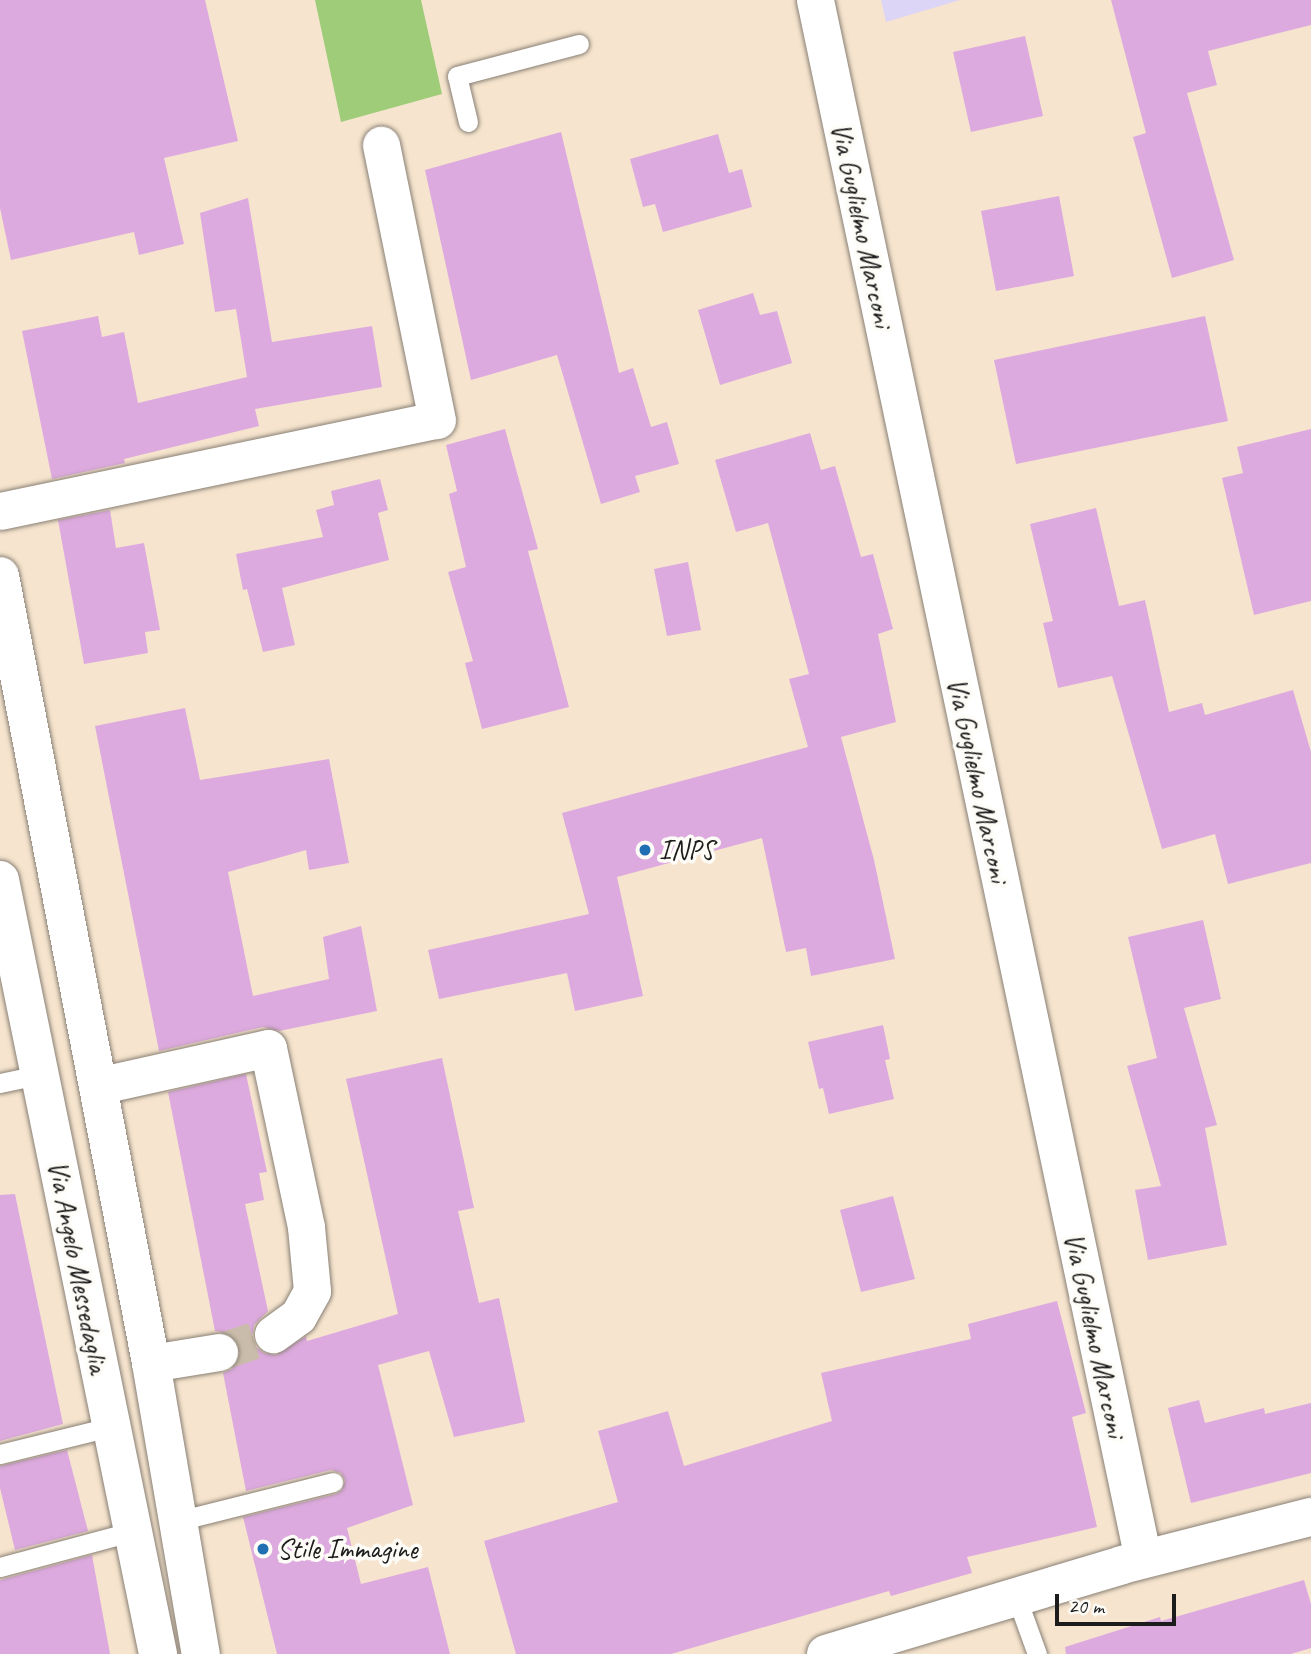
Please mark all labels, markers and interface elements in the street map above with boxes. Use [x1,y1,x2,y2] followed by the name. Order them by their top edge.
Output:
[824,120,900,330] street label: Via Guglielmo Marconi
[940,675,1016,885] street label: Via Guglielmo Marconi
[659,833,714,867] place label: INPS
[637,842,653,858] marker: INPS
[41,1158,115,1376] street label: Via Angelo Messedaglia
[1057,1230,1133,1440] street label: Via Guglielmo Marconi
[277,1532,420,1566] place label: Stile Immagine
[255,1541,271,1557] marker: Stile Immagine
[1059,1580,1180,1624] scale bar
[1068,1593,1104,1619] text: 20 m

